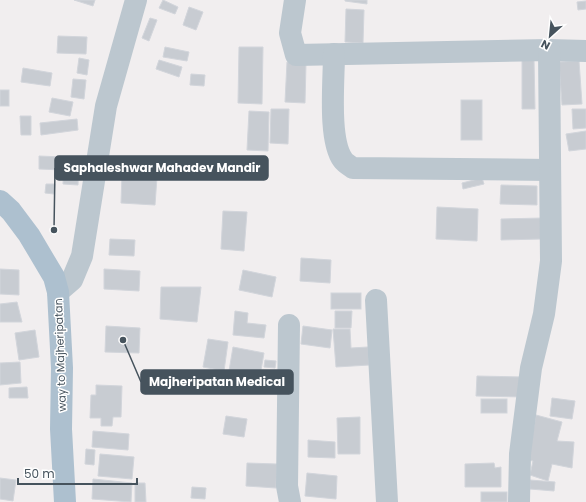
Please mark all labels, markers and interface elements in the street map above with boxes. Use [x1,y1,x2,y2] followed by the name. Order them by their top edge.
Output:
[530,16,570,56] north arrow
[538,36,553,54] text: N
[55,156,268,180] callout: Saphaleshwar Mahadev Mandir
[64,159,260,176] text: Saphaleshwar Mahadev Mandir
[50,298,70,412] street label: way to Majheripatan
[141,370,293,394] callout: Majheripatan Medical
[149,373,285,390] text: Majheripatan Medical
[18,460,137,486] scale bar
[24,465,55,482] text: 50 m

